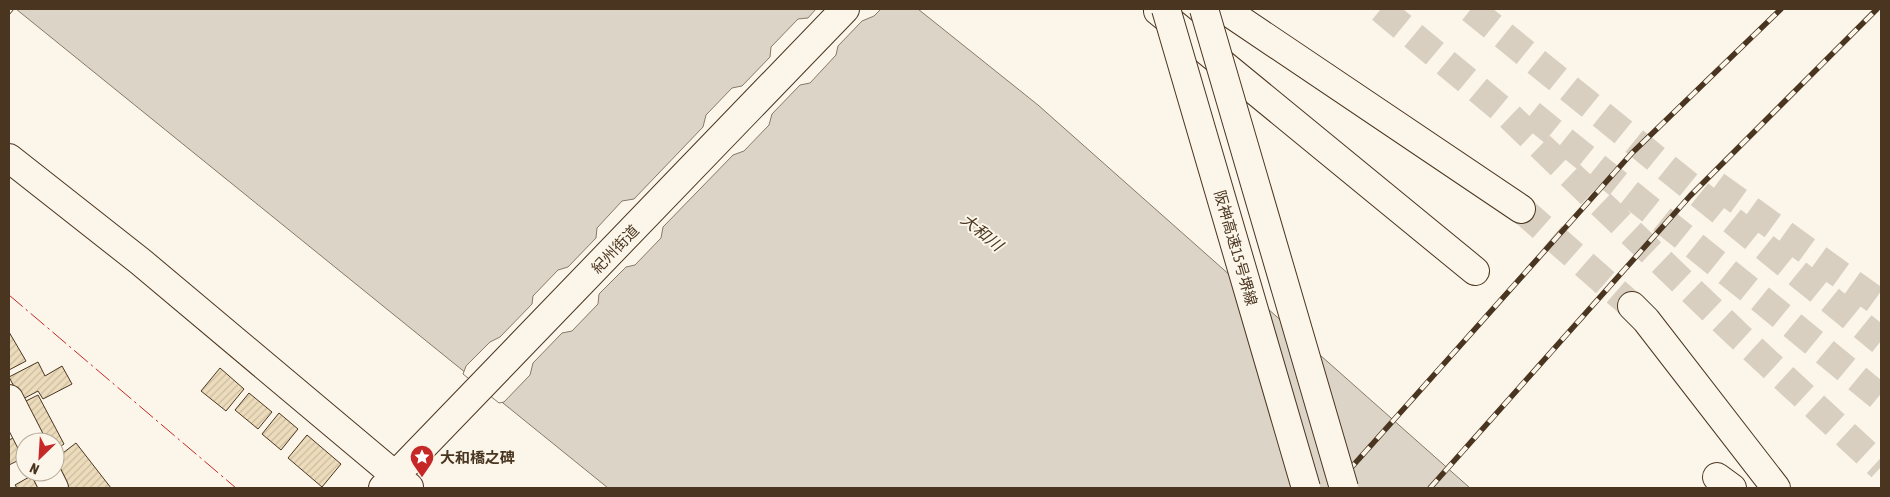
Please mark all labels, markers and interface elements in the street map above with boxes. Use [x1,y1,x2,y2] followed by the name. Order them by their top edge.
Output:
[1211,188,1261,308] street label: 阪神高速15号堺線
[958,210,1008,255] water label: 大和川
[588,222,642,276] street label: 紀州街道
[15,432,65,482] north arrow
[409,444,435,478] place icon: 大和橋之碑
[440,449,515,466] place label: 大和橋之碑
[27,460,42,478] text: N

